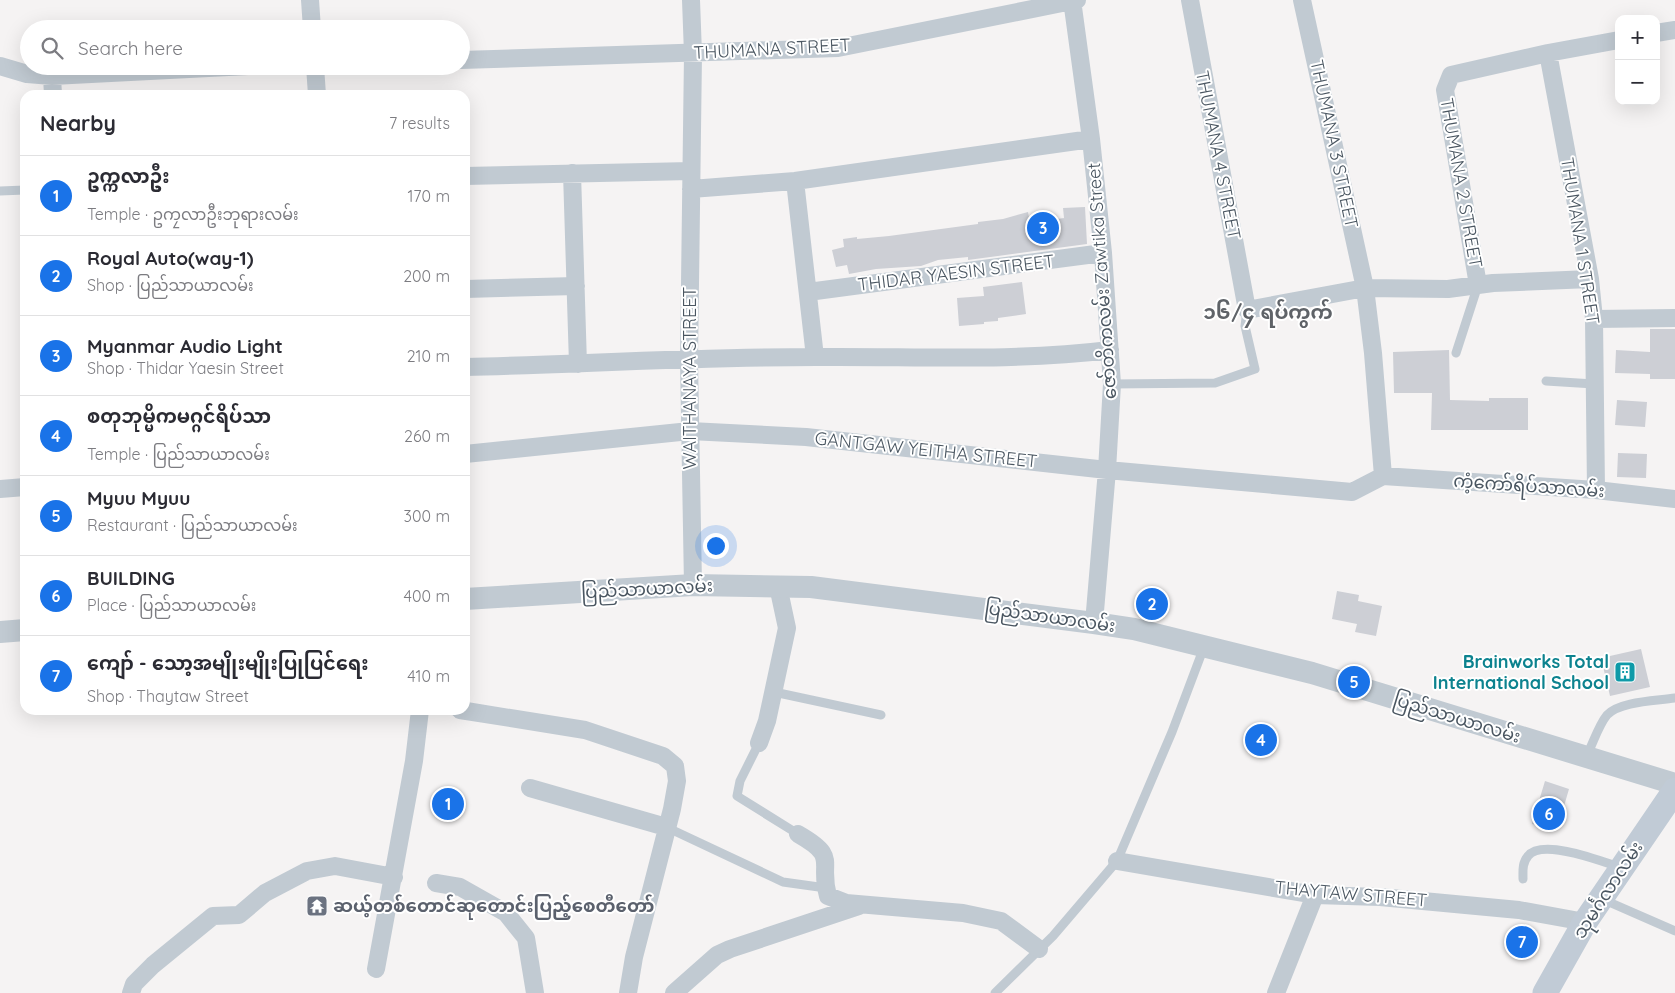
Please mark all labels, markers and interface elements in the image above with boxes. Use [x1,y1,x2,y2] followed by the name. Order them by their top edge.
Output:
[1615,15,1660,105] map controls
[1615,15,1660,60] button: +
[20,20,470,75] search box
[693,33,851,64] street label: THUMANA STREET
[38,34,66,62] icon: search
[78,36,183,60] text: Search here
[1305,58,1364,230] street label: THUMANA 3 STREET
[1615,60,1660,105] button: −
[1191,68,1246,241] street label: THUMANA 4 STREET
[1435,96,1488,270] street label: THUMANA 2 STREET
[40,110,116,136] text: Nearby
[389,113,450,133] text: 7 results
[1556,156,1605,326] street label: THUMANA 1 STREET
[1080,162,1121,400] street label: ဇော်တိကလမ်း Zawtika Street
[87,164,169,188] text: ဥက္ကလာဦး
[53,186,59,206] text: 1
[407,186,450,206] text: 170 m
[87,204,299,224] text: Temple · ဥကၠလာဦးဘုရားလမ်း
[1027,209,1059,247] pin: 3
[87,246,253,270] text: Royal Auto(way-1)
[856,249,1056,296] street label: THIDAR YAESIN STREET
[51,266,61,286] text: 2
[403,266,450,286] text: 200 m
[87,275,254,295] text: Shop · ပြည်သာယာလမ်း
[678,286,701,469] street label: WAITHANAYA STREET
[1203,299,1333,328] district label: ၁၆/၄ ရပ်ကွက်
[87,334,283,358] text: Myanmar Audio Light
[52,346,60,366] text: 3
[407,346,450,366] text: 210 m
[87,358,284,378] text: Shop · Thidar Yaesin Street
[87,404,271,428] text: စတုဘုမ္မိကမဂ္ဂင်ရိပ်သာ
[51,426,61,446] text: 4
[404,426,450,446] text: 260 m
[814,426,1038,473] street label: GANTGAW YEITHA STREET
[87,444,270,464] text: Temple · ပြည်သာယာလမ်း
[1452,467,1606,506] street label: ကံ့ကော်ရိပ်သာလမ်း
[87,486,190,510] text: Myuu Myuu
[51,506,61,526] text: 5
[404,506,450,526] text: 300 m
[87,515,298,535] text: Restaurant · ပြည်သာယာလမ်း
[703,533,729,559] your location
[87,566,175,590] text: BUILDING
[580,573,714,607] street label: ပြည်သာယာလမ်း
[1136,585,1168,623] pin: 2
[52,586,60,606] text: 6
[404,586,450,606] text: 400 m
[87,595,256,615] text: Place · ပြည်သာယာလမ်း
[983,595,1117,641] street label: ပြည်သာယာလမ်း
[1433,650,1609,694] place label: Brainworks Total International School
[87,651,368,675] text: ကျော် - သော့အမျိုးမျိုးပြုပြင်ရေး
[1613,660,1637,684] building icon: Brainworks Total International School
[1338,663,1370,701] pin: 5
[52,666,60,686] text: 7
[407,666,450,686] text: 410 m
[87,686,249,706] text: Shop · Thaytaw Street
[1390,686,1524,752] street label: ပြည်သာယာလမ်း
[1245,721,1277,759] pin: 4
[432,785,464,823] pin: 1
[1533,795,1565,833] pin: 6
[1567,836,1651,945] street label: သုမင်္ဂလာလမ်း
[1274,875,1428,912] street label: THAYTAW STREET
[305,894,329,918] temple icon: ဆယ့်တစ်တောင်ဆုတောင်းပြည့်စေတီတော်
[333,894,654,920] place label: ဆယ့်တစ်တောင်ဆုတောင်းပြည့်စေတီတော်
[1506,923,1538,961] pin: 7

